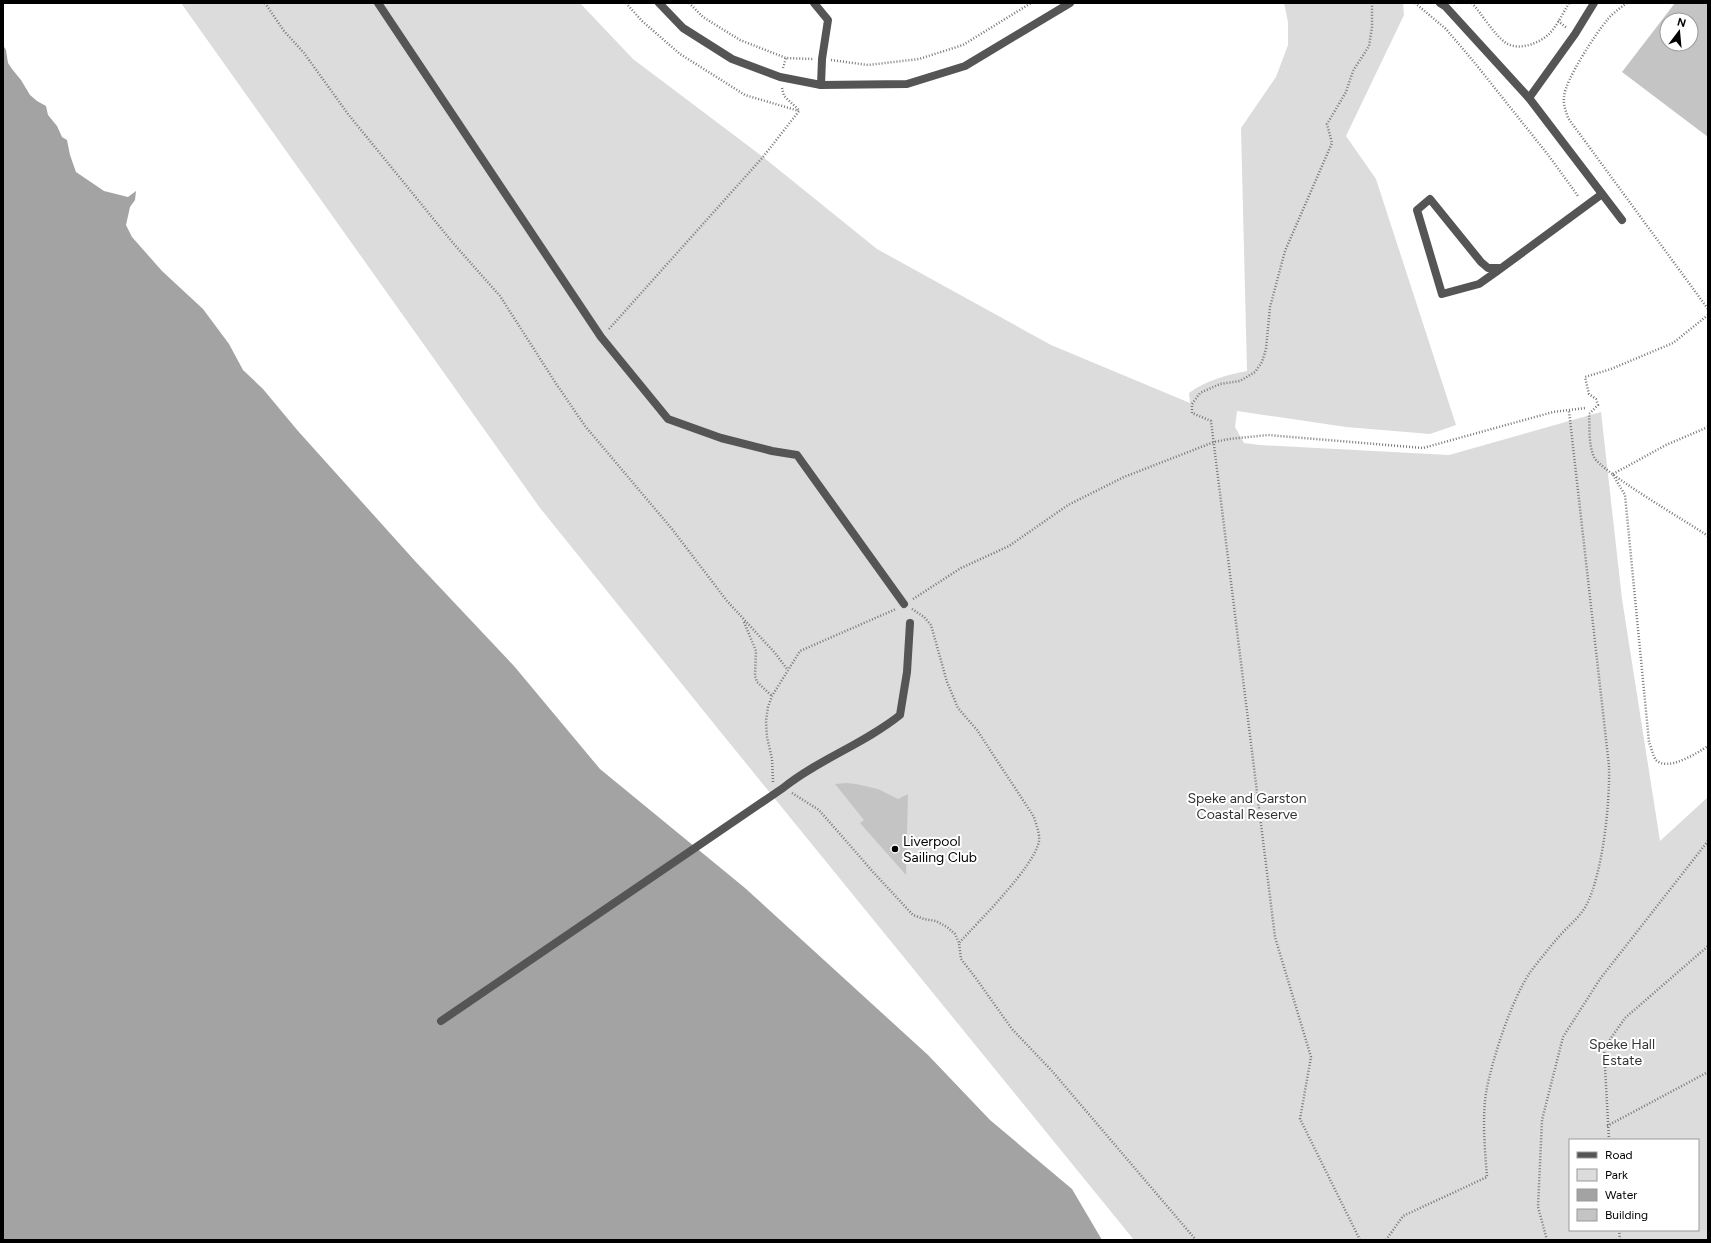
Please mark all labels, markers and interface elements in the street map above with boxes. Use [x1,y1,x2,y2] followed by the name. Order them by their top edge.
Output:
[1659,12,1699,52] north arrow
[1676,15,1688,30] text: N
[1187,790,1307,823] park label: Speke and Garston Coastal Reserve
[903,833,977,866] place label: Liverpool Sailing Club
[890,844,900,854] marker: Liverpool Sailing Club
[1589,1036,1655,1069] park label: Speke Hall Estate
[1569,1139,1699,1231] legend
[1605,1148,1633,1162] text: Road
[1605,1168,1628,1182] text: Park
[1605,1188,1637,1202] text: Water
[1605,1208,1648,1222] text: Building

